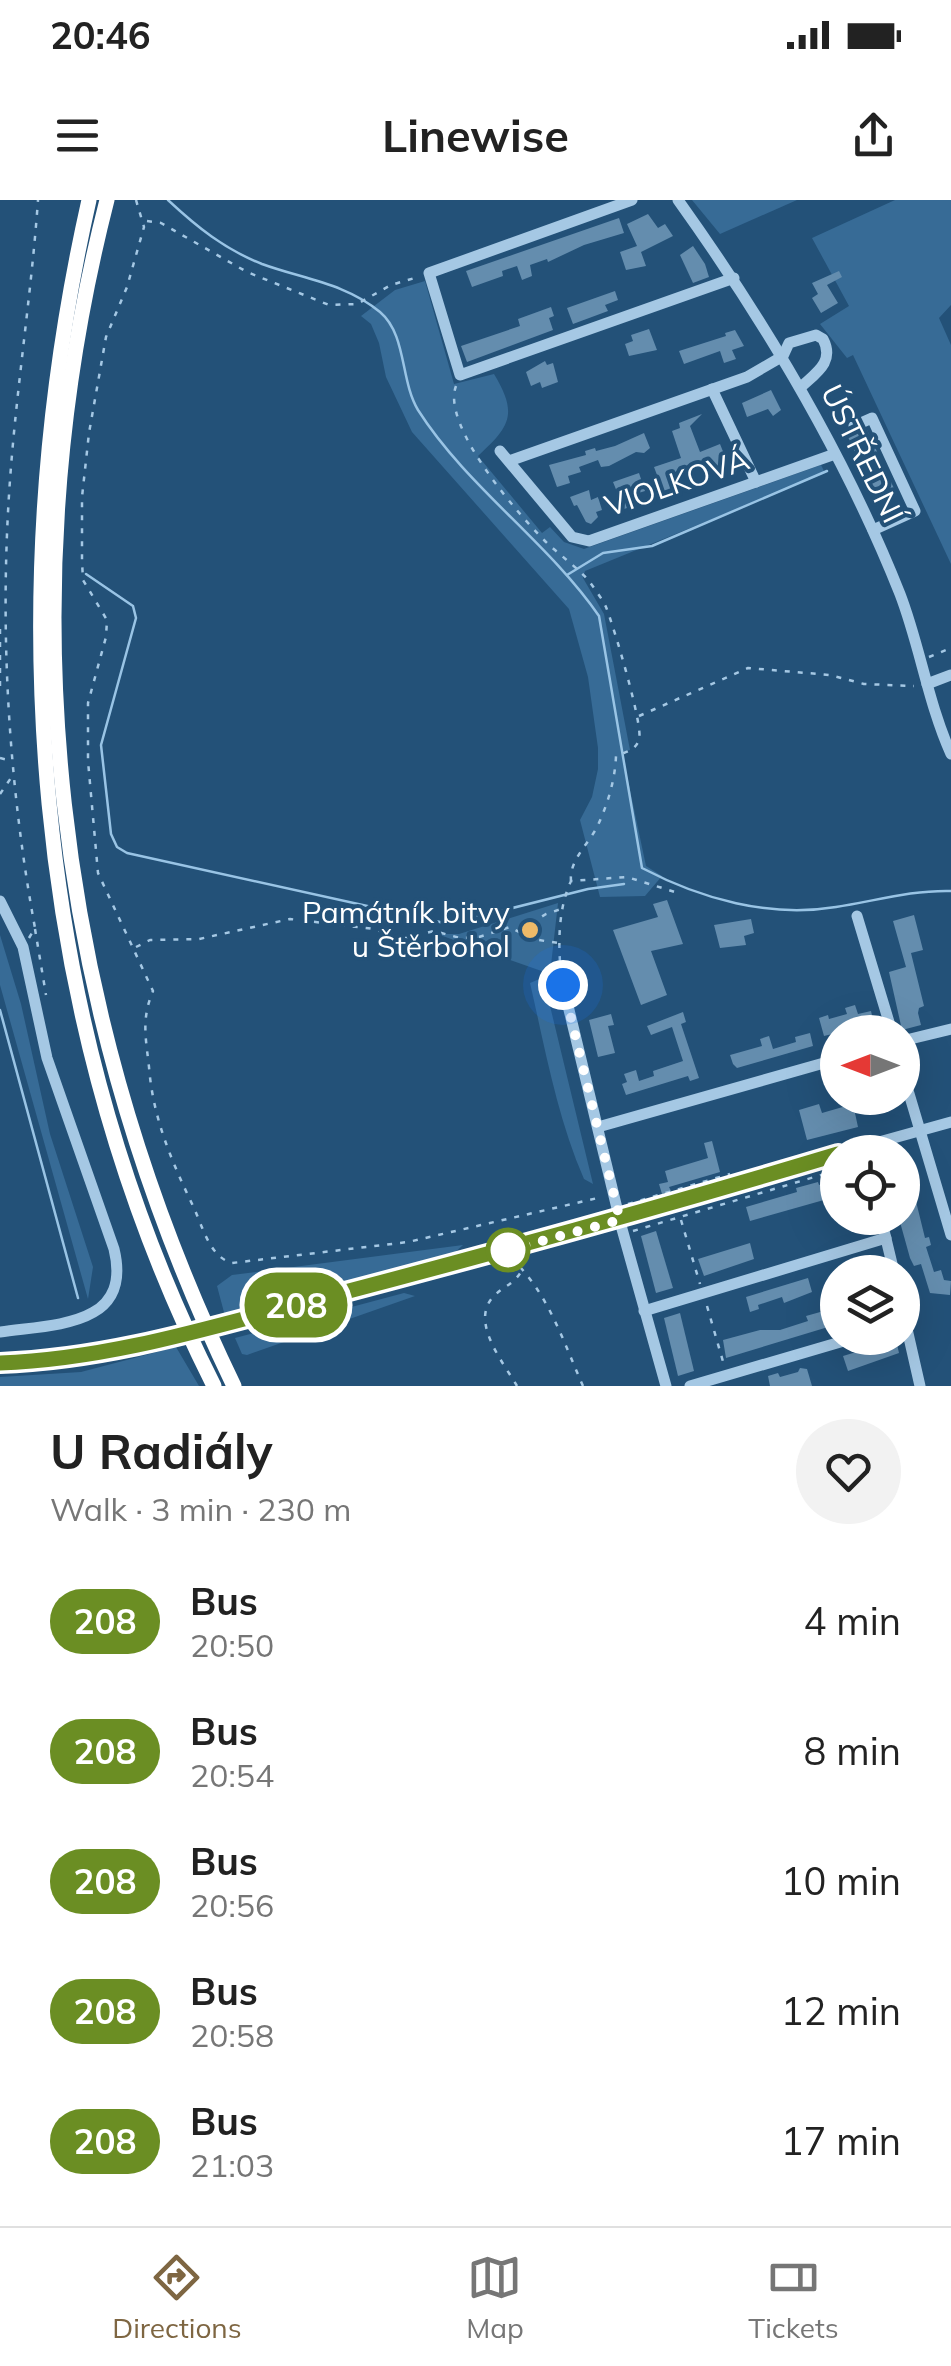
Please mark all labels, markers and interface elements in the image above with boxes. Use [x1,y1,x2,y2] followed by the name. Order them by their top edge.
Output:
[50,11,151,59] text: 20:46
[382,107,569,163] text: Linewise
[50,108,105,163] icon: menu
[846,108,901,163] icon: share
[813,378,914,531] street label: ÚSTŘEDNÍ
[599,440,754,525] street label: VIOLKOVÁ
[302,893,510,965] place label: Památník bitvy u Štěrbohol
[519,919,541,941] marker: Památník bitvy u Štěrbohol
[538,960,588,1010] your location
[820,1015,920,1115] north arrow
[820,1015,920,1355] map controls
[820,1135,920,1235] button: locate
[487,1229,529,1271] unlabelled marker
[820,1255,920,1355] button: layers
[238,1272,354,1338] line badge: 208
[264,1283,328,1327] text: 208
[796,1419,901,1524] button: heart
[50,1421,273,1481] text: U Radiály
[50,1489,351,1529] text: Walk · 3 min · 230 m
[190,1577,258,1625] text: Bus
[804,1597,901,1645] text: 4 min
[73,1599,137,1643] text: 208
[190,1625,274,1665] text: 20:50
[190,1707,258,1755] text: Bus
[804,1727,901,1775] text: 8 min
[73,1729,137,1773] text: 208
[190,1755,274,1795] text: 20:54
[190,1837,258,1885] text: Bus
[781,1857,901,1905] text: 10 min
[73,1859,137,1903] text: 208
[190,1885,274,1925] text: 20:56
[190,1967,258,2015] text: Bus
[781,1987,901,2035] text: 12 min
[73,1989,137,2033] text: 208
[190,2015,274,2055] text: 20:58
[190,2097,258,2145] text: Bus
[781,2117,901,2165] text: 17 min
[73,2119,137,2163] text: 208
[190,2145,274,2185] text: 21:03
[112,2250,242,2345] tab: Directions
[466,2250,524,2345] tab: Map
[748,2250,839,2345] tab: Tickets

